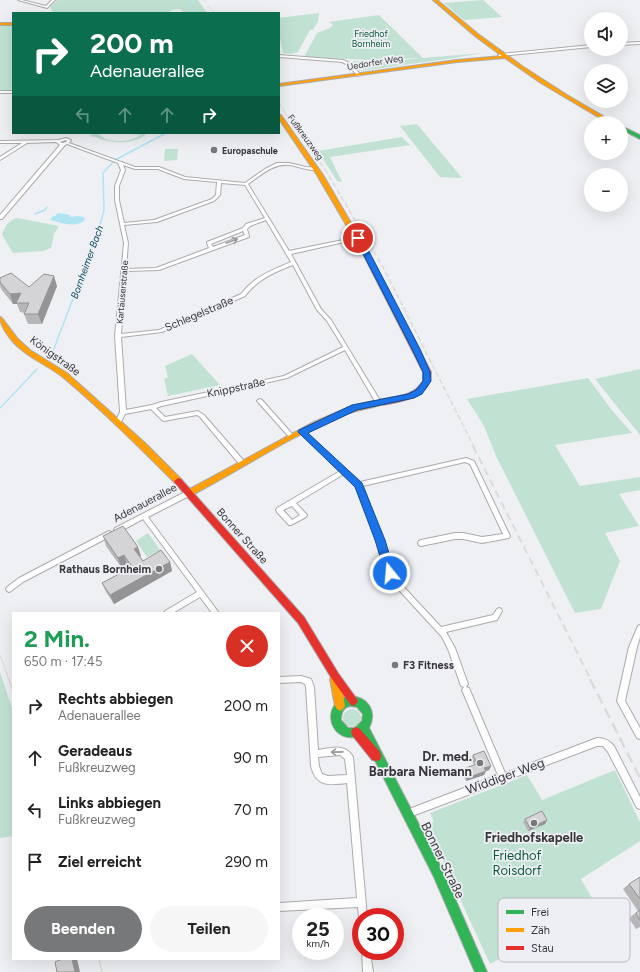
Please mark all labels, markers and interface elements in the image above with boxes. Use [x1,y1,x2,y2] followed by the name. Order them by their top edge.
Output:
[584,12,628,212] map controls
[584,12,628,56] button: sound
[90,26,174,60] text: 200 m
[24,28,76,80] icon: right
[352,28,391,49] park label: Friedhof Bornheim
[346,52,404,72] street label: Uedorfer Weg
[90,60,204,82] text: Adenauerallee
[584,64,628,108] button: layers
[72,104,94,126] icon: left
[114,104,136,126] icon: ahead
[156,104,178,126] icon: ahead
[198,104,220,126] icon: right
[286,112,326,162] street label: Fußkreuzweg
[584,116,628,160] button: +
[209,145,219,155] marker: Europaschule
[222,145,278,156] place label: Europaschule
[584,168,628,212] button: −
[341,221,375,255] pin
[68,223,106,300] water label: Bornheimer Bach
[347,227,369,249] icon: arrive
[225,237,237,245] one-way arrow
[114,260,130,324] street label: Kartäuserstraße
[163,294,235,334] street label: Schlegelstraße
[27,333,83,379] street label: Königstraße
[206,375,266,401] street label: Knippstraße
[111,481,179,525] street label: Adenauerallee
[214,506,270,566] street label: Bonner Straße
[369,552,411,594] position arrow
[59,563,151,576] place label: Rathaus Bornheim
[154,564,164,574] marker: Rathaus Bornheim
[24,624,90,653] text: 2 Min.
[226,625,268,667] button: close
[24,654,102,669] text: 650 m · 17:45
[403,659,454,672] place label: F3 Fitness
[390,660,400,670] marker: F3 Fitness
[58,690,173,708] text: Rechts abbiegen
[24,695,46,717] icon: right
[224,697,268,715] text: 200 m
[58,708,141,723] text: Adenauerallee
[58,742,132,760] text: Geradeaus
[24,747,46,769] icon: ahead
[330,748,343,756] one-way arrow
[233,749,268,767] text: 90 m
[369,749,472,779] place label: Dr. med. Barbara Niemann
[464,755,546,797] street label: Widdiger Weg
[475,758,485,768] marker: Dr. med. Barbara Niemann
[58,760,136,775] text: Fußkreuzweg
[58,794,161,812] text: Links abbiegen
[24,799,46,821] icon: left
[234,801,268,819] text: 70 m
[58,812,136,827] text: Fußkreuzweg
[529,818,539,828] marker: Friedhofskapelle
[418,819,468,901] street label: Bonner Straße
[485,830,583,845] place label: Friedhofskapelle
[492,848,542,878] park label: Friedhof Roisdorf
[24,851,46,873] icon: arrive
[58,853,142,871] text: Ziel erreicht
[225,853,268,871] text: 290 m
[498,898,630,962] legend
[24,906,142,952] button: Beenden
[150,906,268,952] button: Teilen
[531,906,549,919] text: Frei
[352,908,404,960] speed limit sign: 30
[306,917,330,941] text: 25
[531,924,550,937] text: Zäh
[307,937,329,950] text: km/h
[531,942,554,955] text: Stau

